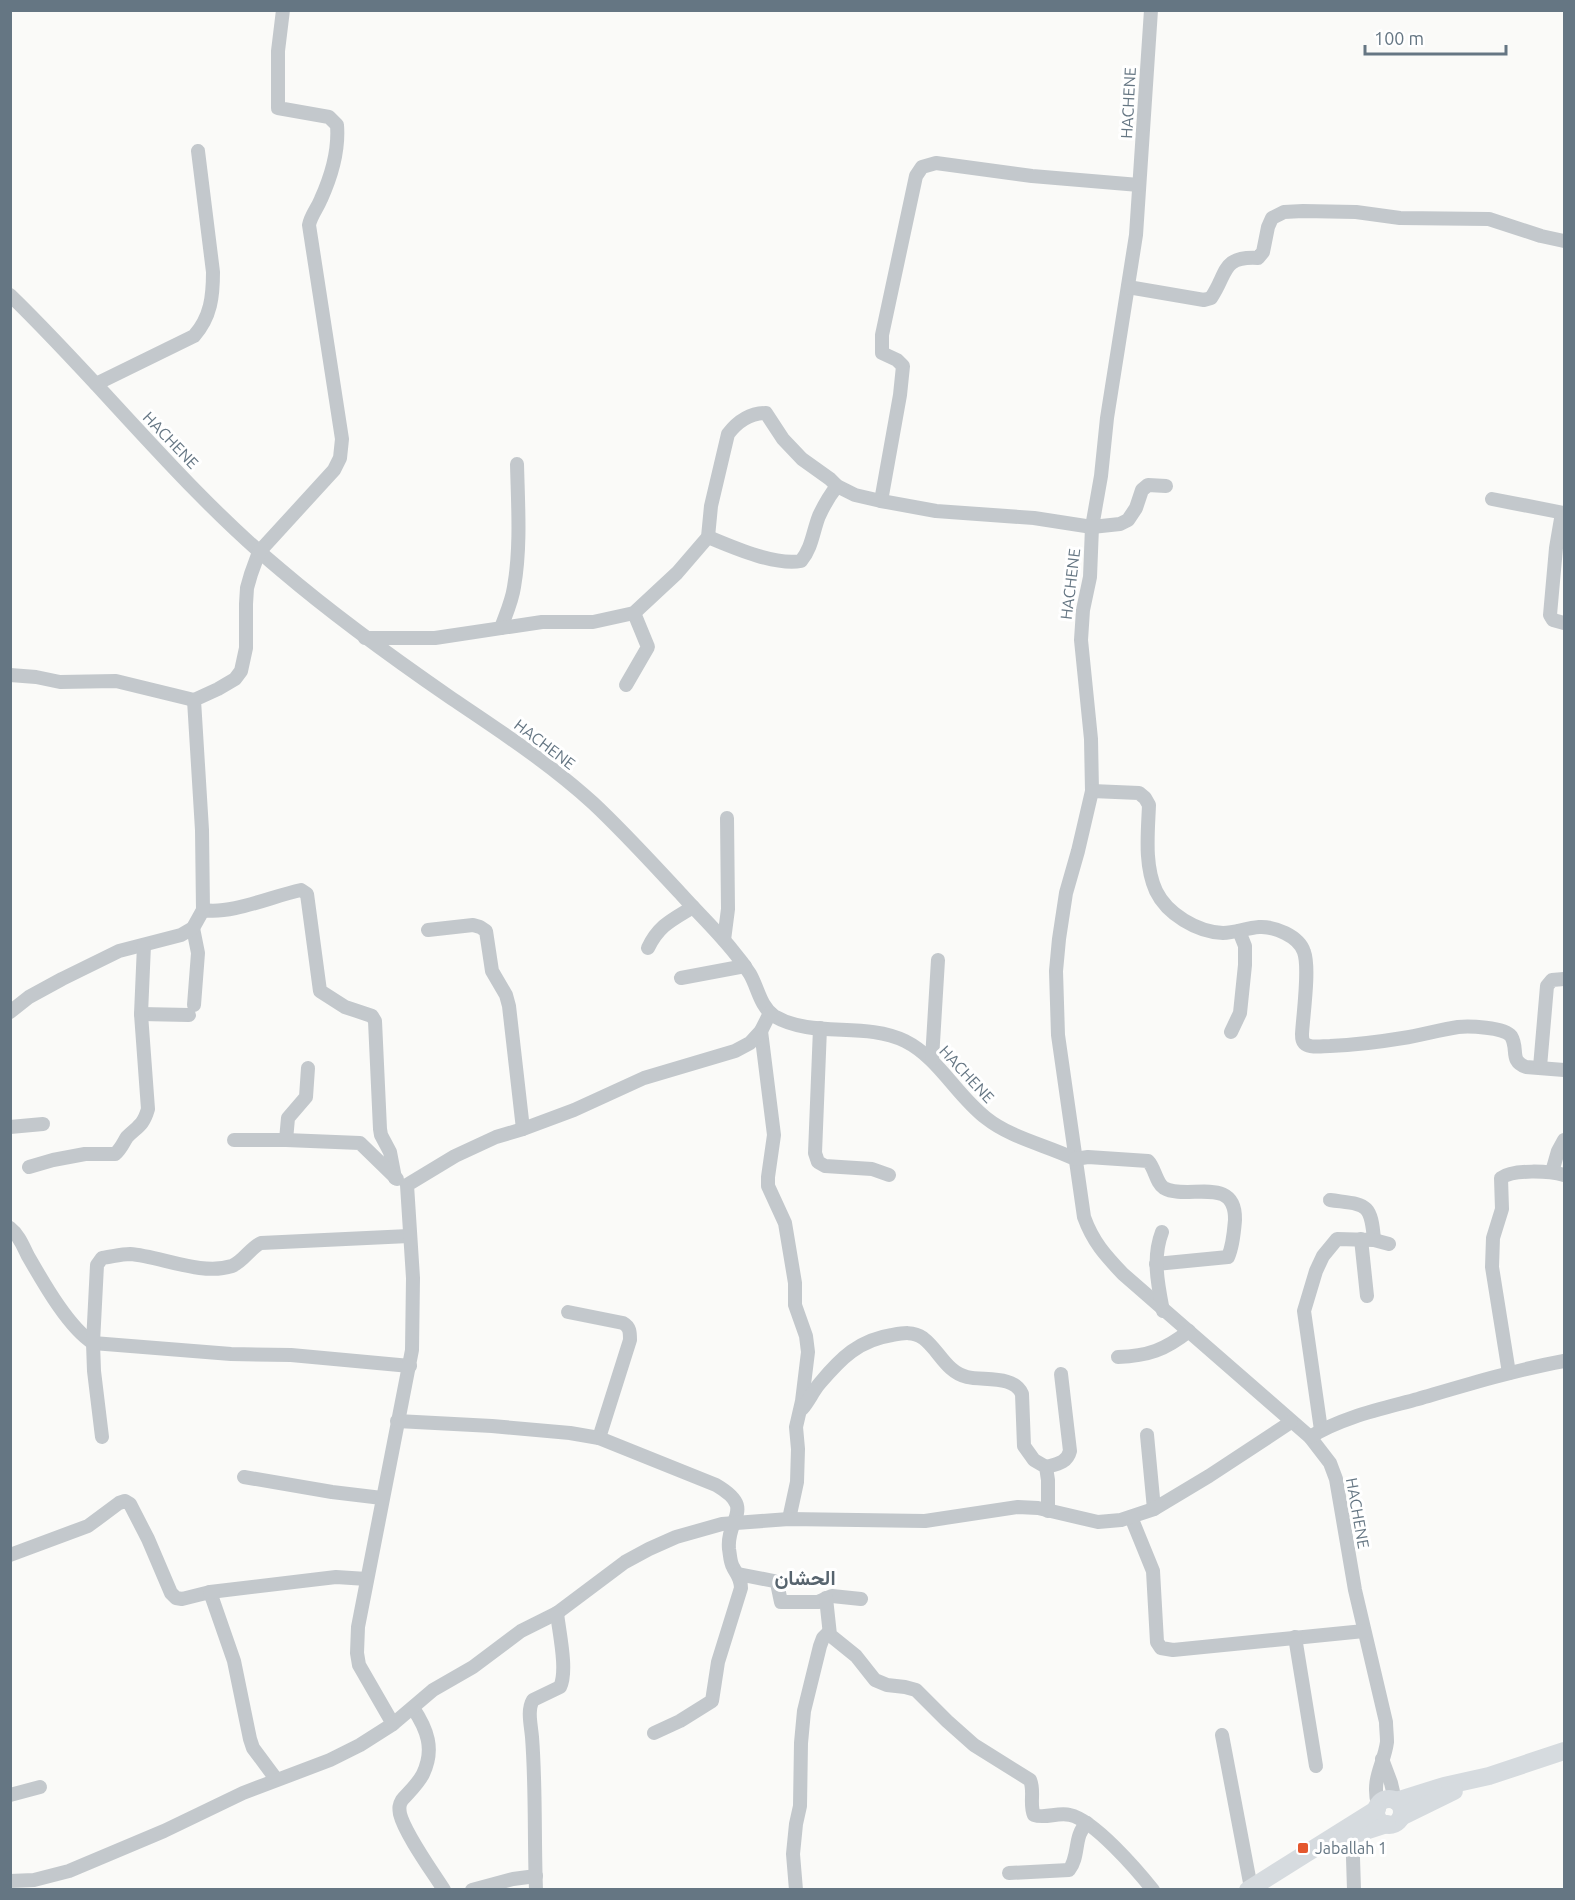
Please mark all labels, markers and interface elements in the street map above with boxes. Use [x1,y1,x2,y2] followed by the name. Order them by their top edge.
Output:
[1365,18,1506,56] scale bar
[1374,28,1424,48] text: 100 m
[1117,67,1139,139] street label: HACHENE
[140,408,202,472] street label: HACHENE
[1057,547,1083,621] street label: HACHENE
[511,715,579,773] street label: HACHENE
[936,1042,998,1106] street label: HACHENE
[1343,1476,1373,1550] street label: HACHENE
[774,1566,836,1589] district label: الحشان
[1315,1839,1387,1857] place label: Jaballah 1
[1296,1841,1310,1855] marker: Jaballah 1

